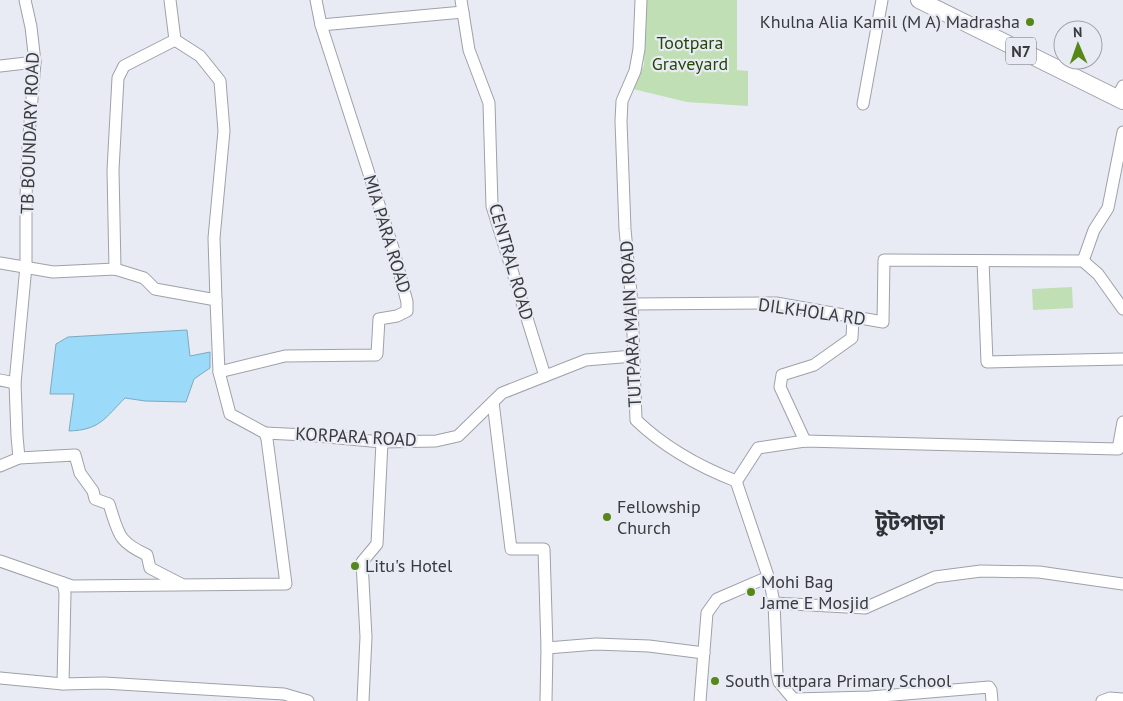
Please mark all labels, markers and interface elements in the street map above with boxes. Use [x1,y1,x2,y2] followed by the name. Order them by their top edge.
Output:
[760,10,1020,33] place label: Khulna Alia Kamil (M A) Madrasha
[1024,16,1036,28] marker: Khulna Alia Kamil (M A) Madrasha
[1053,20,1103,70] north arrow
[1073,23,1082,41] text: N
[652,31,728,75] park label: Tootpara Graveyard
[1006,37,1036,64] road number: N7
[15,52,44,214] street label: TB BOUNDARY ROAD
[359,172,416,296] street label: MIA PARA ROAD
[484,201,539,323] street label: CENTRAL ROAD
[615,240,646,408] street label: TUTPARA MAIN ROAD
[757,293,867,330] street label: DILKHOLA RD
[295,422,417,451] street label: KORPARA ROAD
[617,495,701,539] place label: Fellowship Church
[874,508,945,537] district label: টুটপাড়া
[601,511,613,523] marker: Fellowship Church
[365,554,453,577] place label: Litu's Hotel
[349,560,361,572] marker: Litu's Hotel
[760,570,869,614] place label: Mohi Bag Jame E Mosjid
[745,586,757,598] marker: Mohi Bag Jame E Mosjid
[725,669,952,692] place label: South Tutpara Primary School
[709,675,721,687] marker: South Tutpara Primary School

